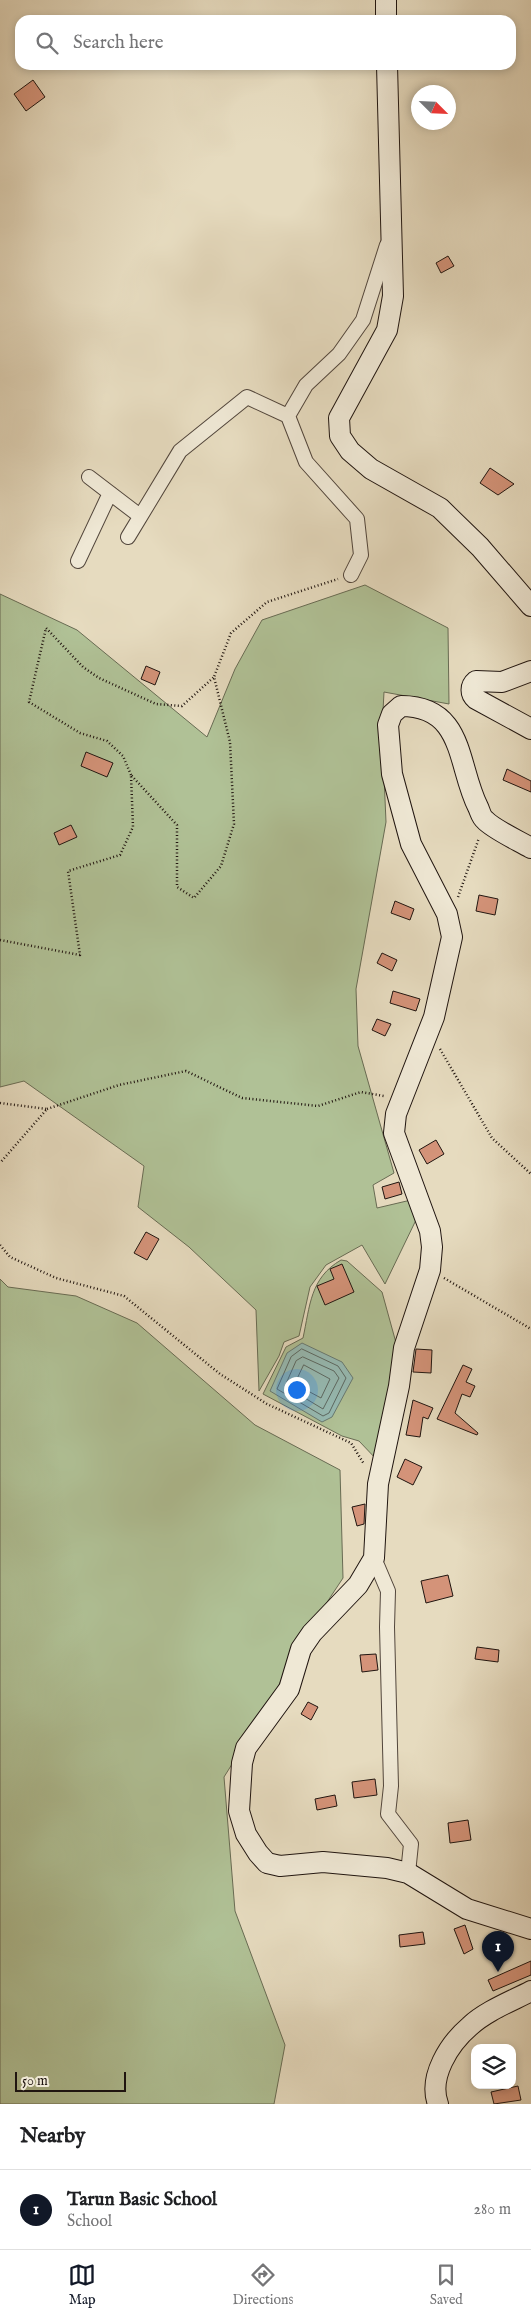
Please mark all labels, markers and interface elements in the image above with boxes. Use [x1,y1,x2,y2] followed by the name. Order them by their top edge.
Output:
[15,15,516,70] search box
[33,29,61,57] icon: search
[73,31,164,55] text: Search here
[411,85,456,130] north arrow
[284,1377,310,1403] your location
[482,1931,514,1972] pin: 1
[471,2044,516,2089] map controls
[471,2044,516,2089] button: layers
[15,2069,126,2092] scale bar
[22,2072,48,2090] text: 50 m
[20,2123,85,2150] text: Nearby
[67,2188,217,2212] text: Tarun Basic School
[33,2200,39,2220] text: 1
[474,2200,511,2220] text: 280 m
[67,2212,112,2232] text: School
[68,2261,96,2309] tab: Map
[232,2261,293,2309] tab: Directions
[430,2261,463,2309] tab: Saved

